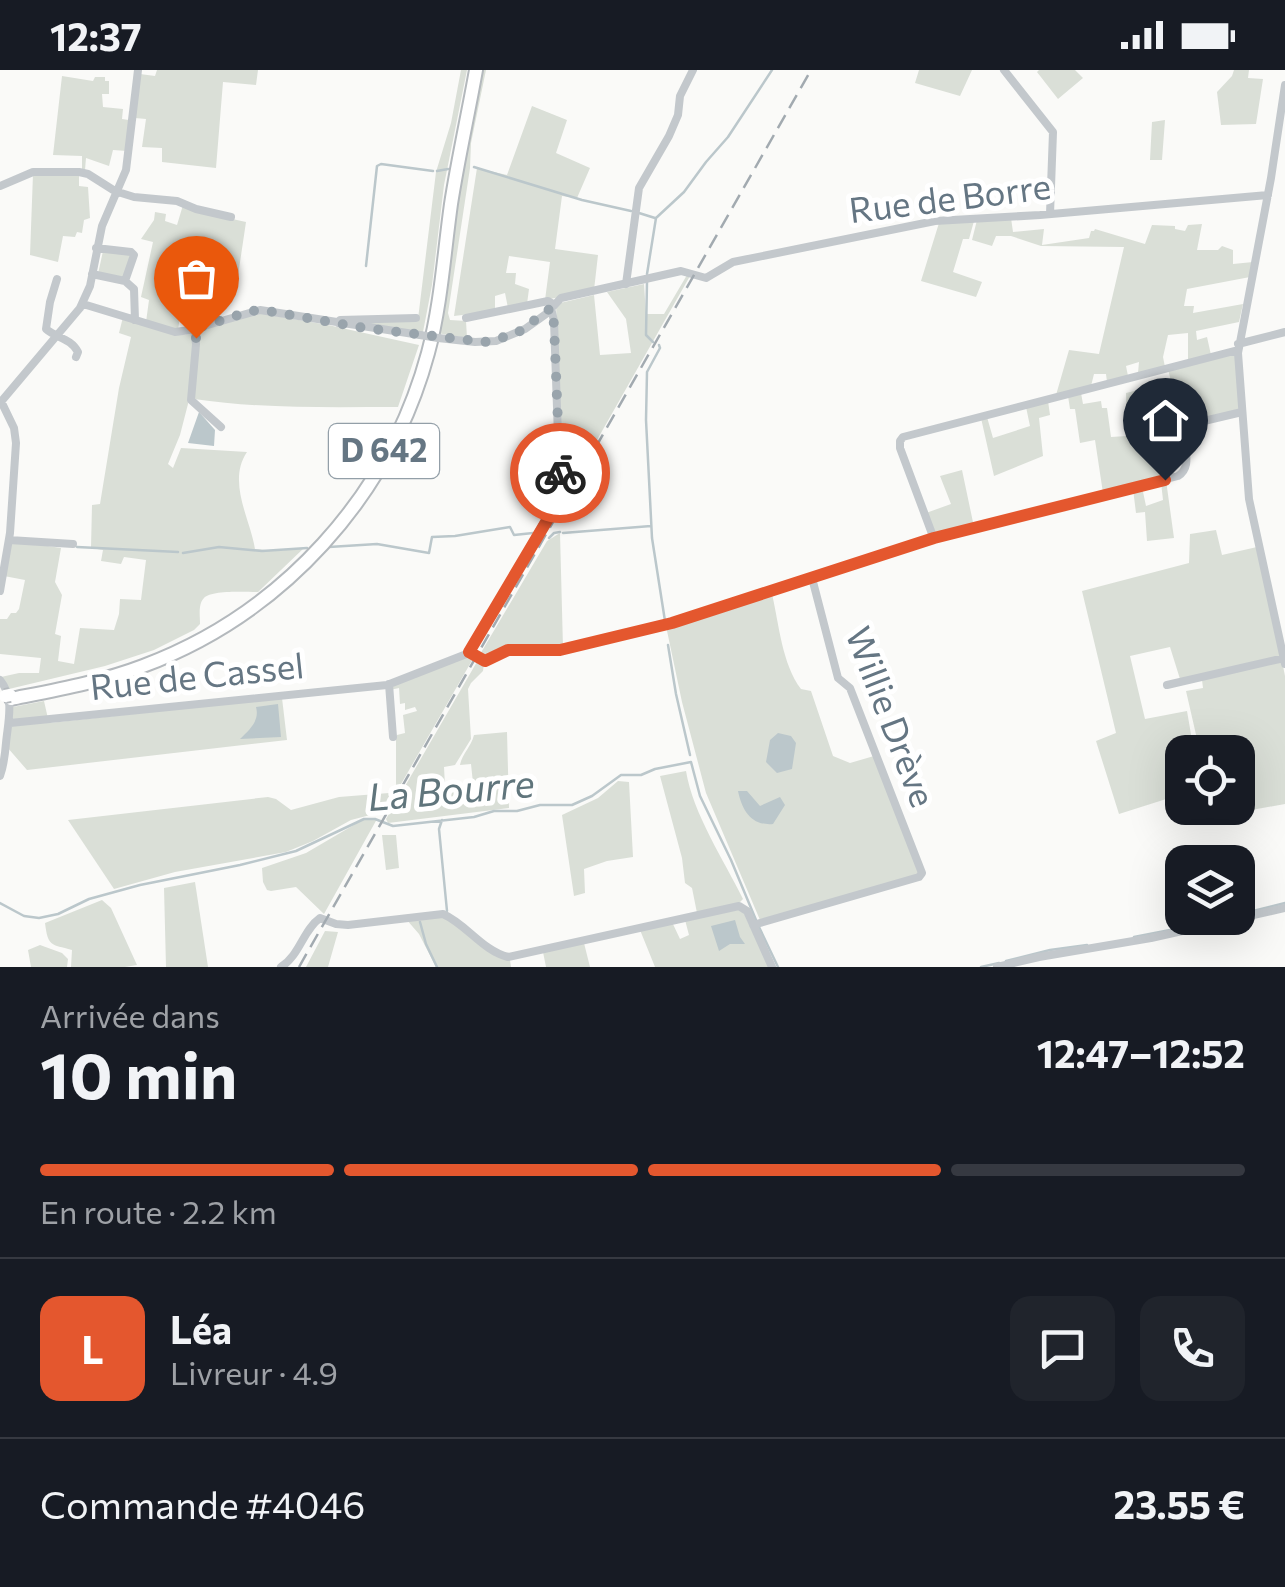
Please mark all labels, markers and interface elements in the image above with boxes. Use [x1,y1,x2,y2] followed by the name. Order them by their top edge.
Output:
[50,12,142,59] text: 12:37
[846,163,1053,230] street label: Rue de Borre
[154,236,239,339] pin
[169,251,224,306] icon: bag
[1123,378,1208,481] pin
[1138,393,1193,448] icon: home
[510,423,610,523] courier
[329,424,439,478] road number: D 642
[533,446,588,501] icon: bike
[838,620,946,812] street label: Willie Drève
[88,642,306,707] street label: Rue de Cassel
[1165,735,1255,935] map controls
[1165,735,1255,825] button: locate
[365,758,536,819] water label: La Bourre
[1165,845,1255,935] button: layers
[40,995,220,1035] text: Arrivée dans
[1037,1029,1245,1076] text: 12:47–12:52
[40,1033,237,1112] text: 10 min
[40,1191,277,1231] text: En route · 2.2 km
[1010,1296,1115,1401] button: chat
[1140,1296,1245,1401] button: phone
[170,1305,232,1352] text: Léa
[81,1325,104,1372] text: L
[170,1352,338,1392] text: Livreur · 4.9
[40,1480,365,1527] text: Commande #4046
[1113,1480,1245,1527] text: 23.55 €

